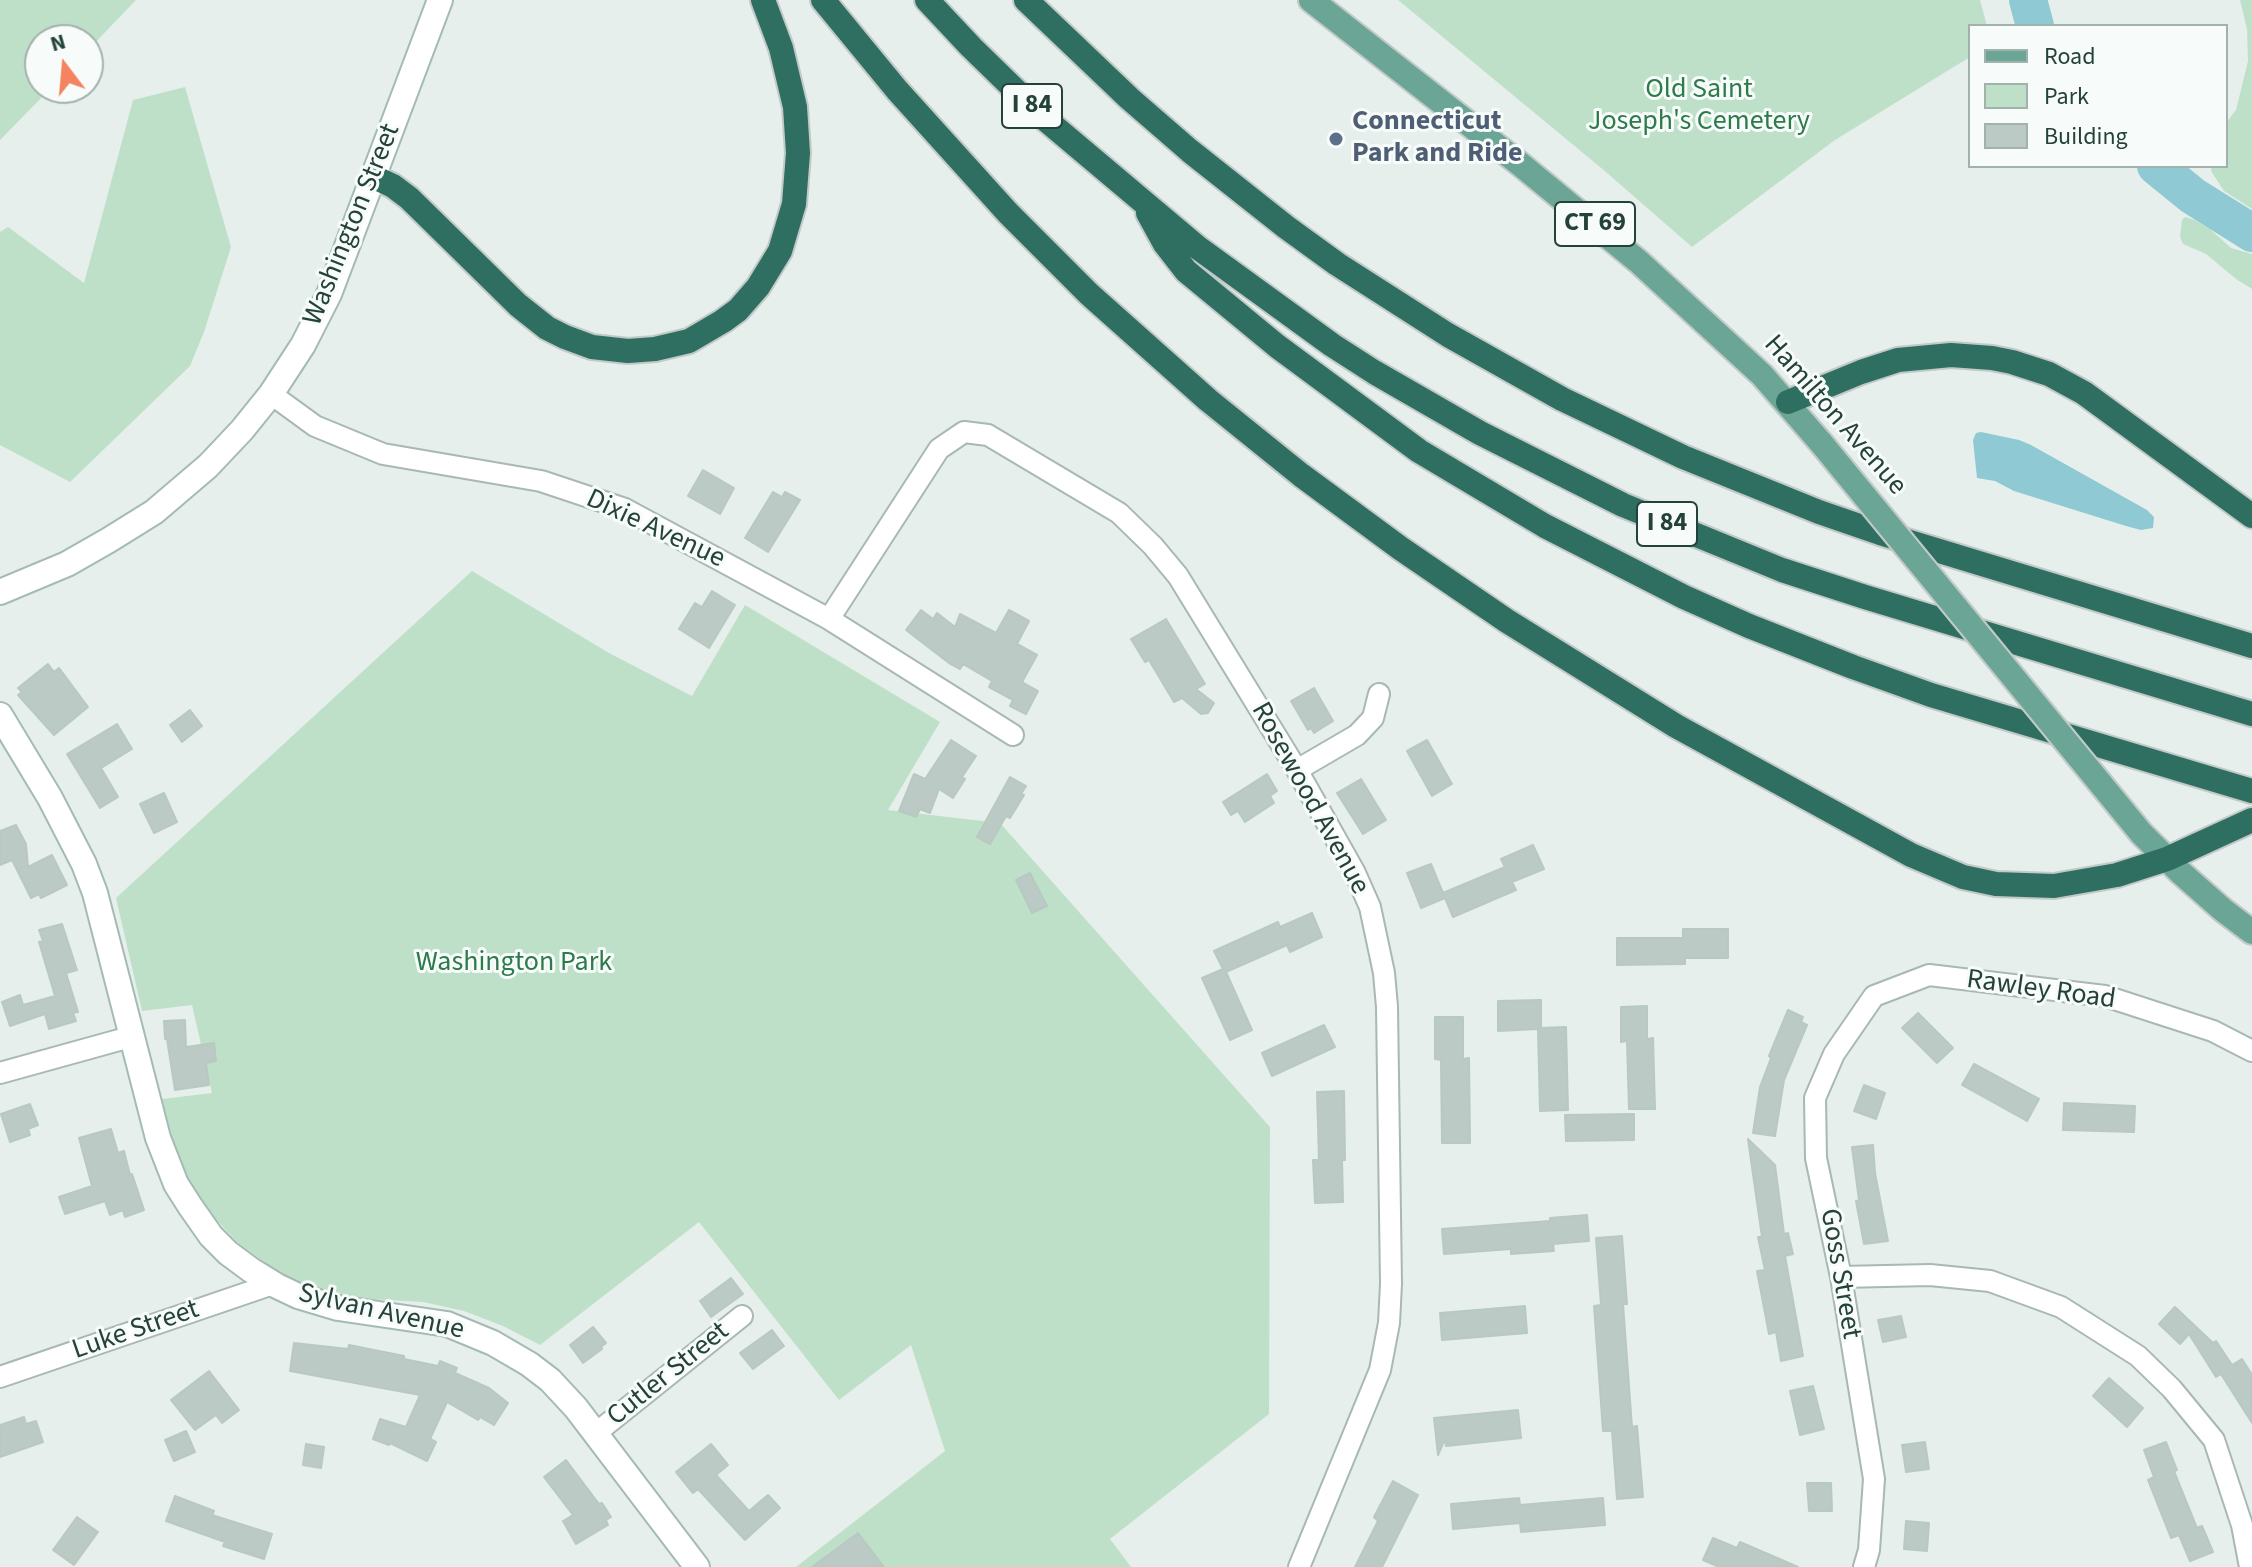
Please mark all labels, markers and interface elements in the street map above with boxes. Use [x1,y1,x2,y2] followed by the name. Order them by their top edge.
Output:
[24,24,104,104] north arrow
[1968,24,2228,168] legend
[46,25,69,60] text: N
[2044,39,2096,74] text: Road
[1588,74,1810,140] park label: Old Saint Joseph's Cemetery
[2044,79,2089,114] text: Park
[1002,84,1062,128] road number: I 84
[1352,106,1522,172] place label: Connecticut Park and Ride
[297,119,409,331] street label: Washington Street
[2044,119,2128,154] text: Building
[1327,130,1345,148] marker: Connecticut Park and Ride
[1555,202,1635,246] road number: CT 69
[1755,329,1913,503] street label: Hamilton Avenue
[580,483,730,577] street label: Dixie Avenue
[1637,502,1697,546] road number: I 84
[1242,697,1376,901] street label: Rosewood Avenue
[416,947,612,981] park label: Washington Park
[1964,964,2118,1018] street label: Rawley Road
[1811,1206,1867,1342] street label: Goss Street
[295,1278,467,1348] street label: Sylvan Avenue
[68,1294,204,1368] street label: Luke Street
[601,1316,737,1434] street label: Cutler Street

